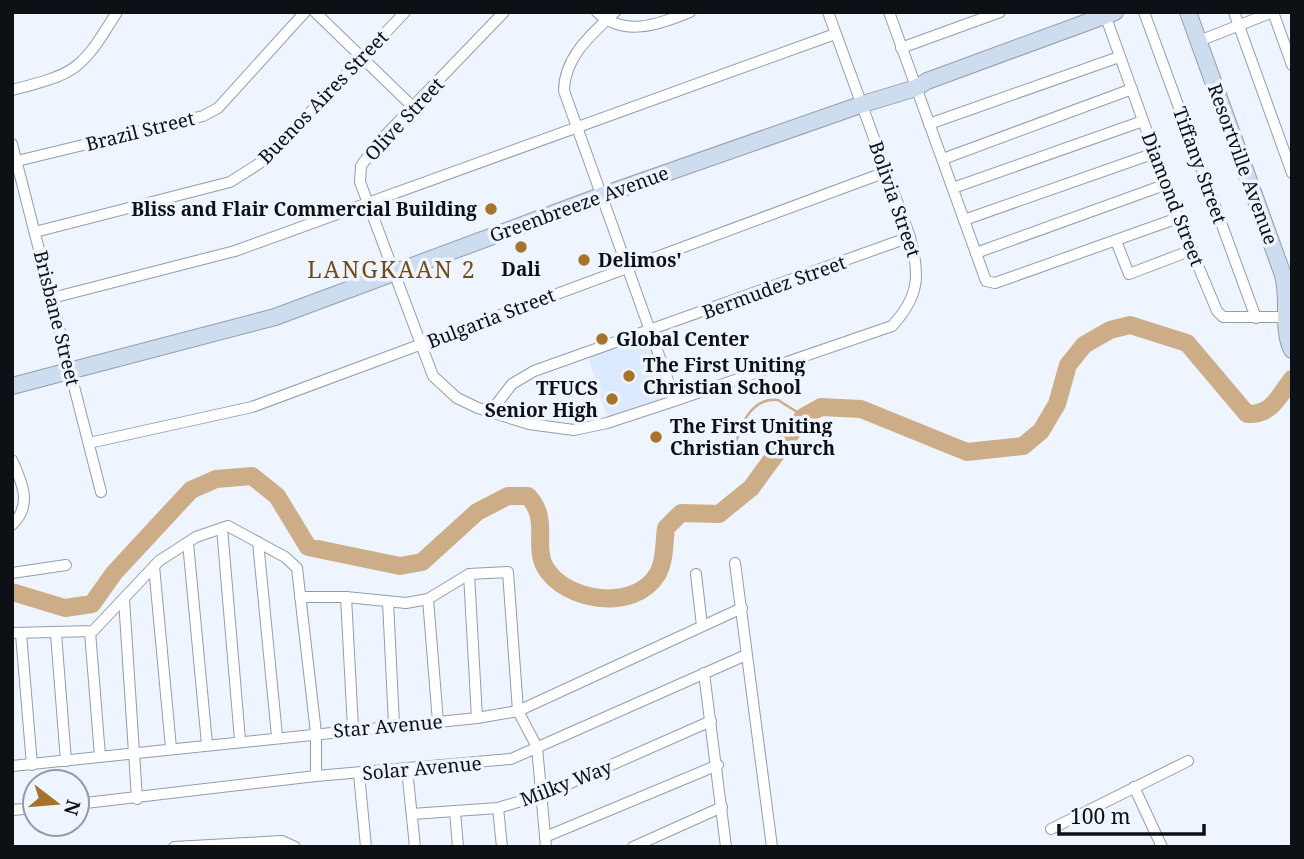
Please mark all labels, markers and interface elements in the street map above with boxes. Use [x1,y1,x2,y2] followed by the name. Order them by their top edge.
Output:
[252,24,394,170] street label: Buenos Aires Street
[359,71,450,166] street label: Olive Street
[1202,80,1284,248] street label: Resortville Avenue
[1167,103,1233,227] street label: Tiffany Street
[83,105,197,157] street label: Brazil Street
[1136,128,1211,270] street label: Diamond Street
[863,138,927,261] street label: Bolivia Street
[486,160,672,248] street label: Greenbreeze Avenue
[131,196,477,222] place label: Bliss and Flair Commercial Building
[483,201,499,217] marker: Bliss and Flair Commercial Building
[513,239,529,255] marker: Dali
[598,247,682,273] place label: Delimos'
[28,248,86,389] street label: Brisbane Street
[699,249,850,325] street label: Bermudez Street
[576,252,592,268] marker: Delimos'
[307,253,477,285] district label: LANGKAAN 2
[501,256,541,282] place label: Dali
[423,282,559,354] street label: Bulgaria Street
[616,326,749,352] place label: Global Center
[594,331,610,347] marker: Global Center
[643,352,806,400] place label: The First Uniting Christian School
[621,368,637,384] marker: The First Uniting Christian School
[485,375,598,423] place label: TFUCS Senior High
[604,391,620,407] marker: TFUCS Senior High
[670,413,836,461] place label: The First Uniting Christian Church
[648,429,664,445] marker: The First Uniting Christian Church
[332,708,444,744] street label: Star Avenue
[361,750,483,786] street label: Solar Avenue
[516,754,616,812] street label: Milky Way
[21,768,91,838] north arrow
[1059,792,1204,836] scale bar
[58,797,87,818] text: N
[1070,802,1131,830] text: 100 m

